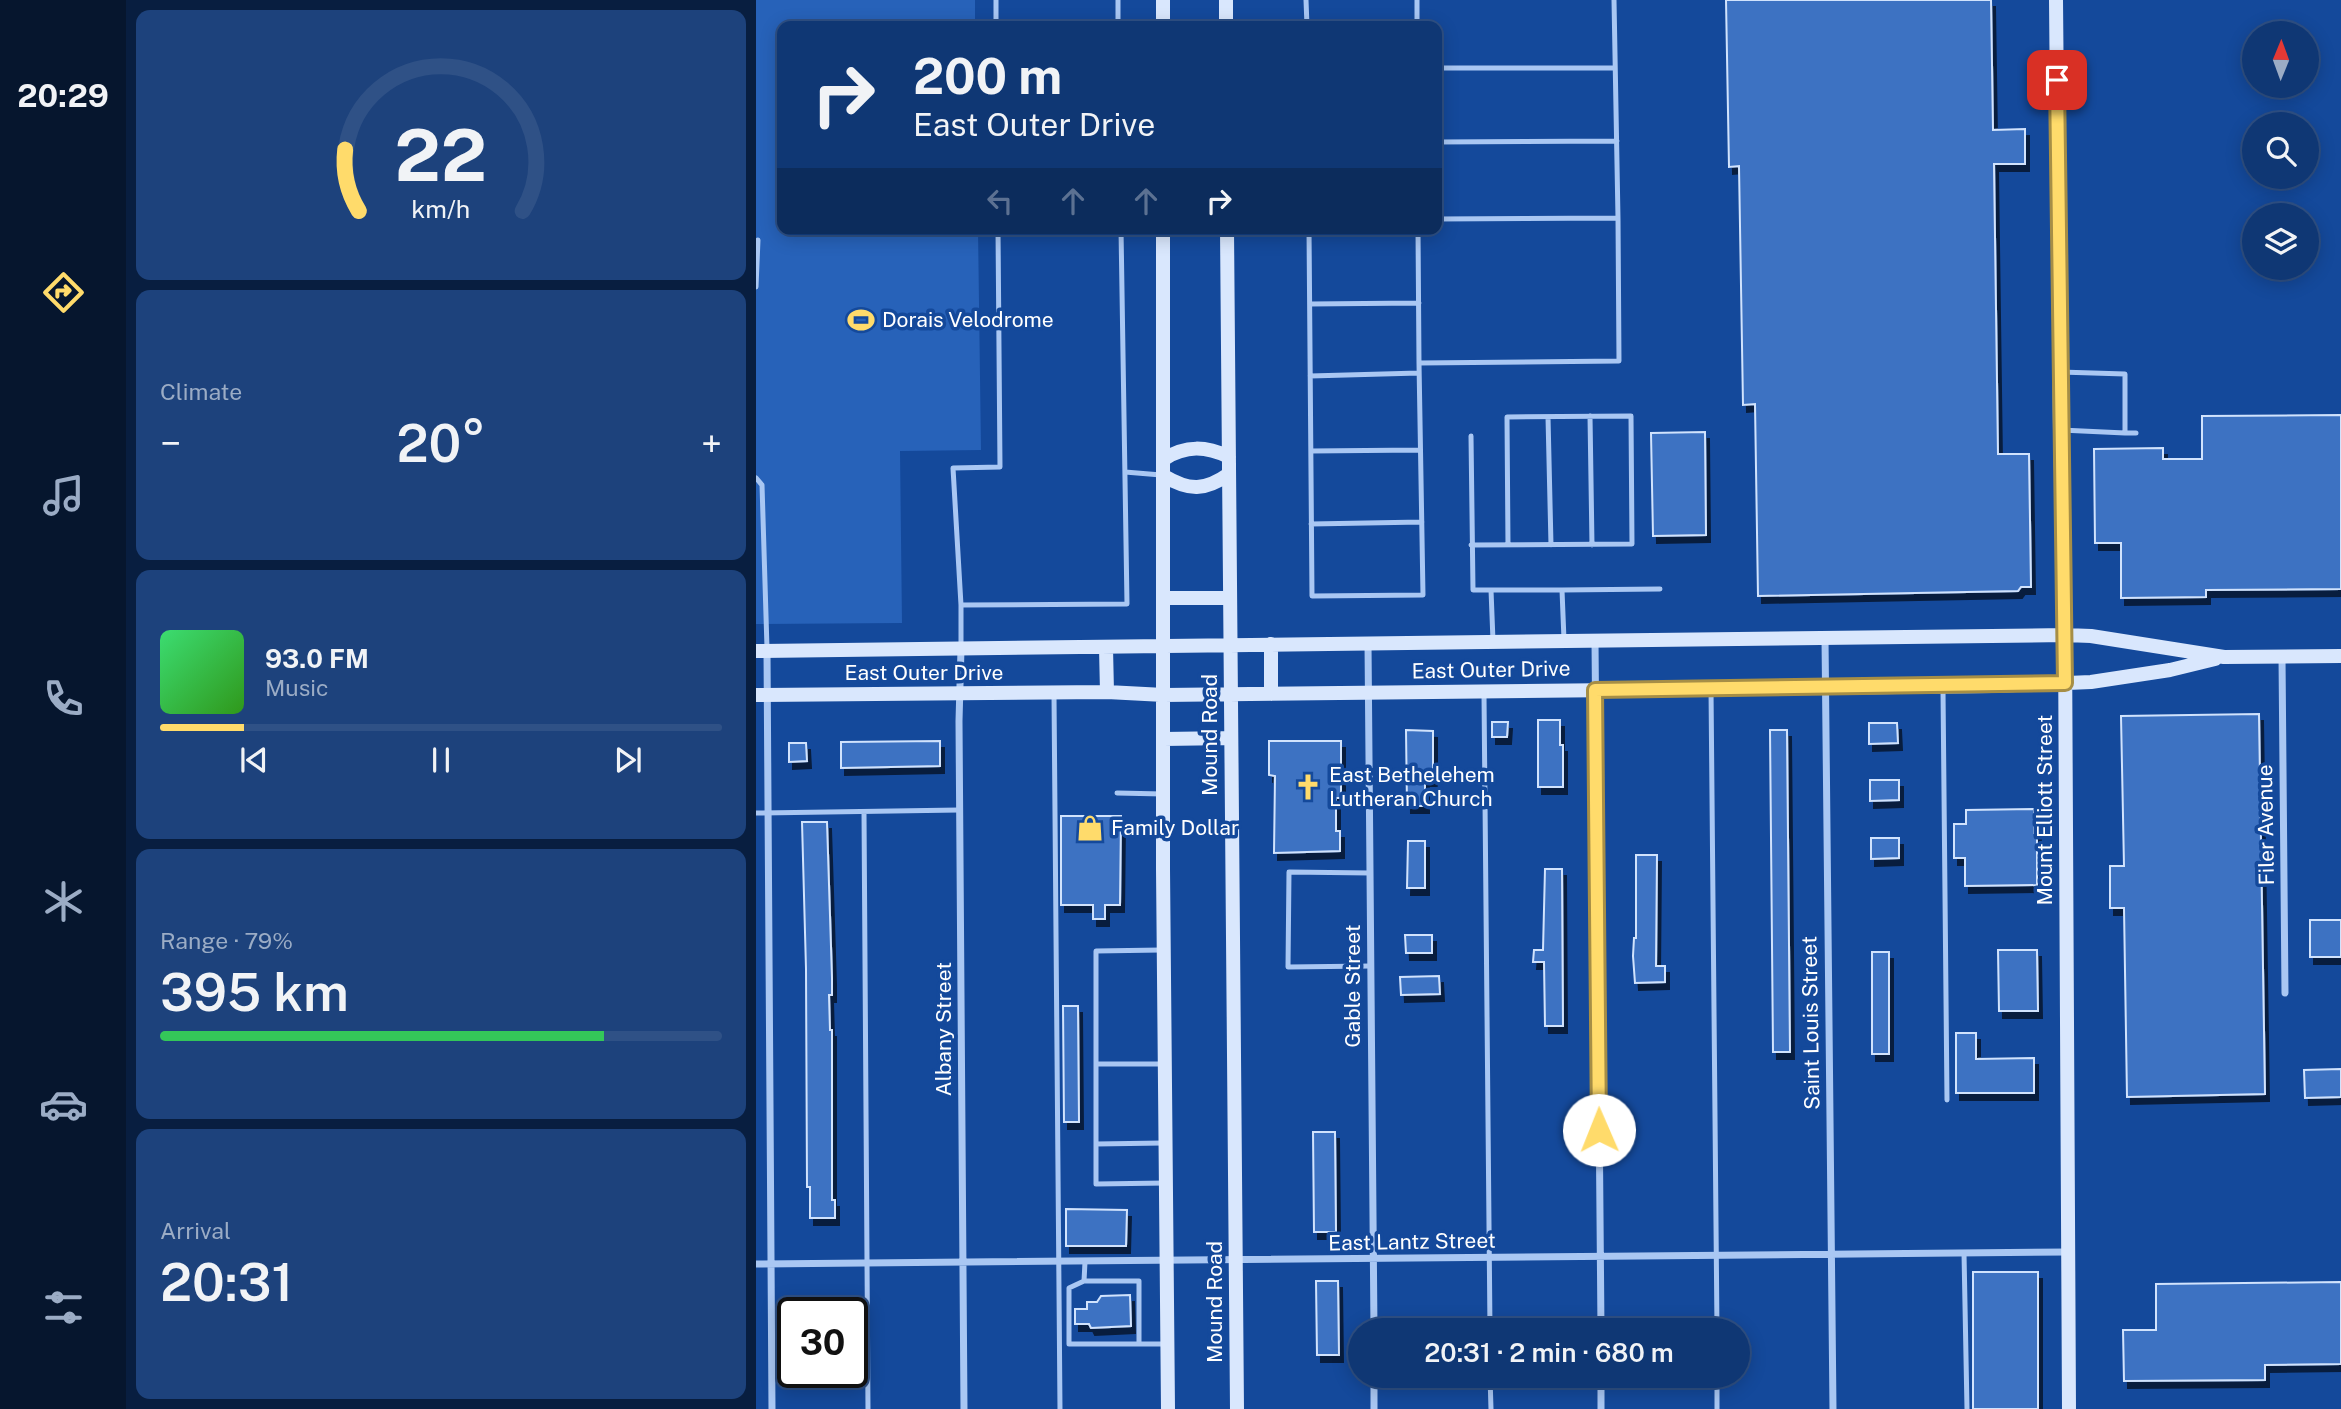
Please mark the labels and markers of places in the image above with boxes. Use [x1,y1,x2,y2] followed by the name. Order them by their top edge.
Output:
[2027,50,2087,110] pin
[846,305,876,335] sports icon: Dorais Velodrome
[882,307,1054,332] place label: Dorais Velodrome
[1329,762,1495,811] place label: East Bethelehem Lutheran Church
[1293,772,1323,802] church icon: East Bethelehem Lutheran Church
[1075,813,1105,843] shop icon: Family Dollar
[1111,815,1239,840] place label: Family Dollar

